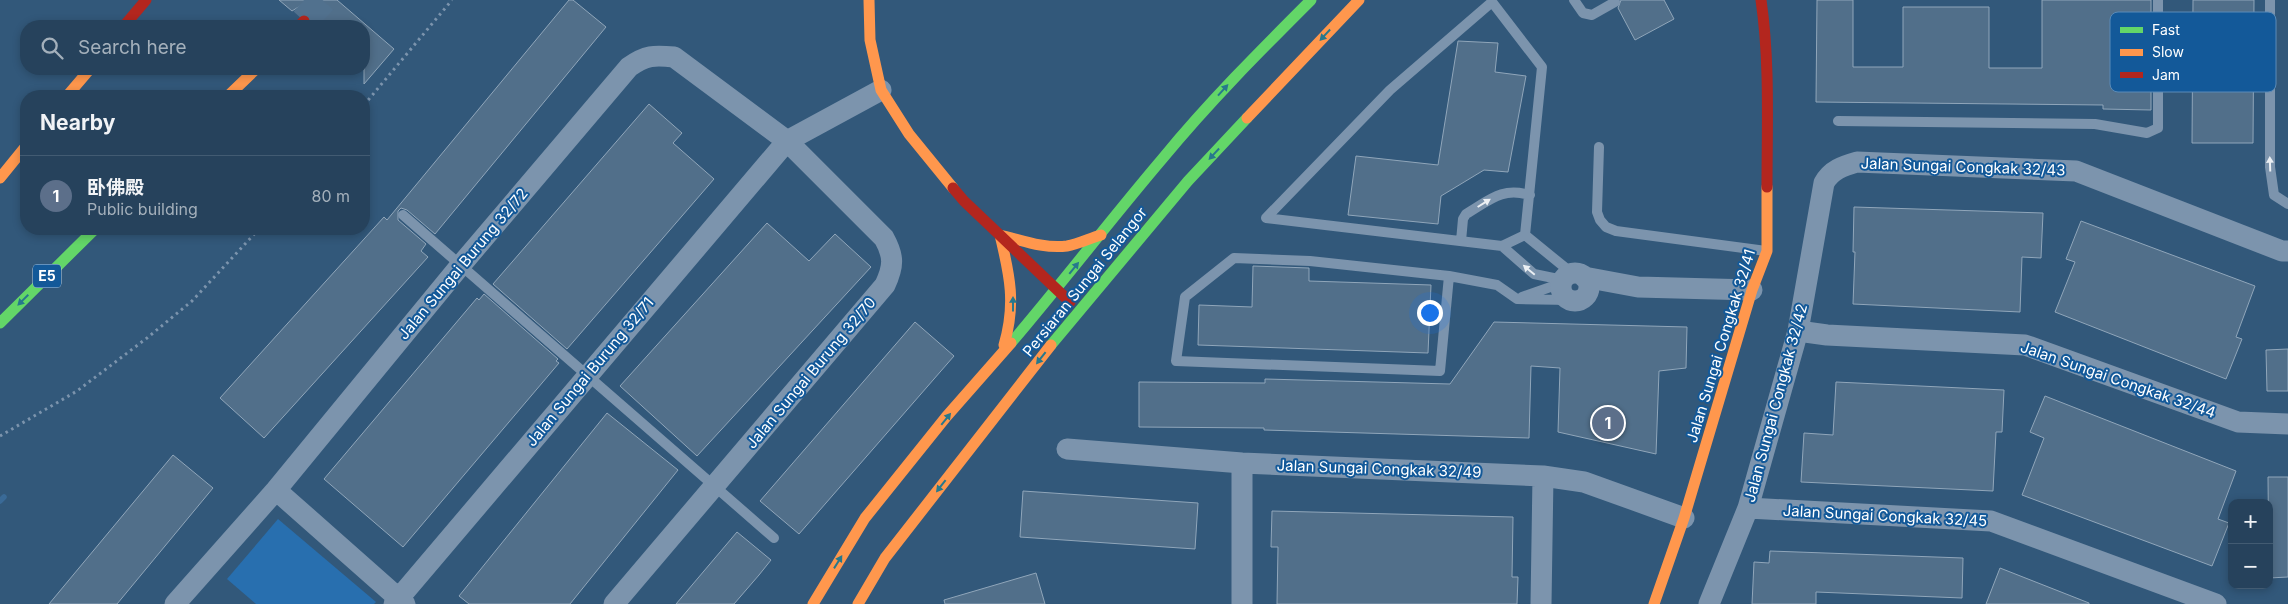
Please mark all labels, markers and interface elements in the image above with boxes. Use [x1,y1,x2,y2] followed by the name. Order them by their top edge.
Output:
[2110,12,2276,92] legend
[20,20,370,75] search box
[2152,21,2180,38] text: Fast
[1319,29,1331,41] one-way arrow
[38,34,66,62] icon: search
[78,36,187,59] text: Search here
[2152,43,2184,60] text: Slow
[2152,66,2180,83] text: Jam
[1217,85,1229,97] one-way arrow
[40,110,115,135] text: Nearby
[1208,147,1220,159] one-way arrow
[1860,153,2066,180] street label: Jalan Sungai Congkak 32/43
[2266,156,2274,172] one-way arrow
[87,176,144,199] text: 卧佛殿
[394,184,532,343] street label: Jalan Sungai Burung 32/72
[53,186,59,206] text: 1
[311,186,350,206] text: 80 m
[87,199,198,219] text: Public building
[1478,199,1491,208] one-way arrow
[1018,203,1151,360] street label: Persiaran Sungai Selangor
[1682,247,1759,445] street label: Jalan Sungai Congkak 32/41
[1068,262,1079,275] one-way arrow
[33,264,61,288] road number: E5
[1523,265,1536,276] one-way arrow
[522,293,658,450] street label: Jalan Sungai Burung 32/71
[742,293,880,452] street label: Jalan Sungai Burung 32/70
[17,294,29,306] one-way arrow
[1009,296,1017,312] one-way arrow
[1417,300,1443,326] your location
[1740,302,1811,504] street label: Jalan Sungai Congkak 32/42
[2018,337,2218,422] street label: Jalan Sungai Congkak 32/44
[1036,351,1047,364] one-way arrow
[1592,404,1624,442] pin: 1
[940,412,951,425] one-way arrow
[1276,455,1482,482] street label: Jalan Sungai Congkak 32/49
[936,479,947,492] one-way arrow
[2228,499,2273,589] map controls
[2228,499,2273,544] button: +
[1782,501,1988,530] street label: Jalan Sungai Congkak 32/45
[2228,544,2273,589] button: −
[833,556,842,569] one-way arrow

